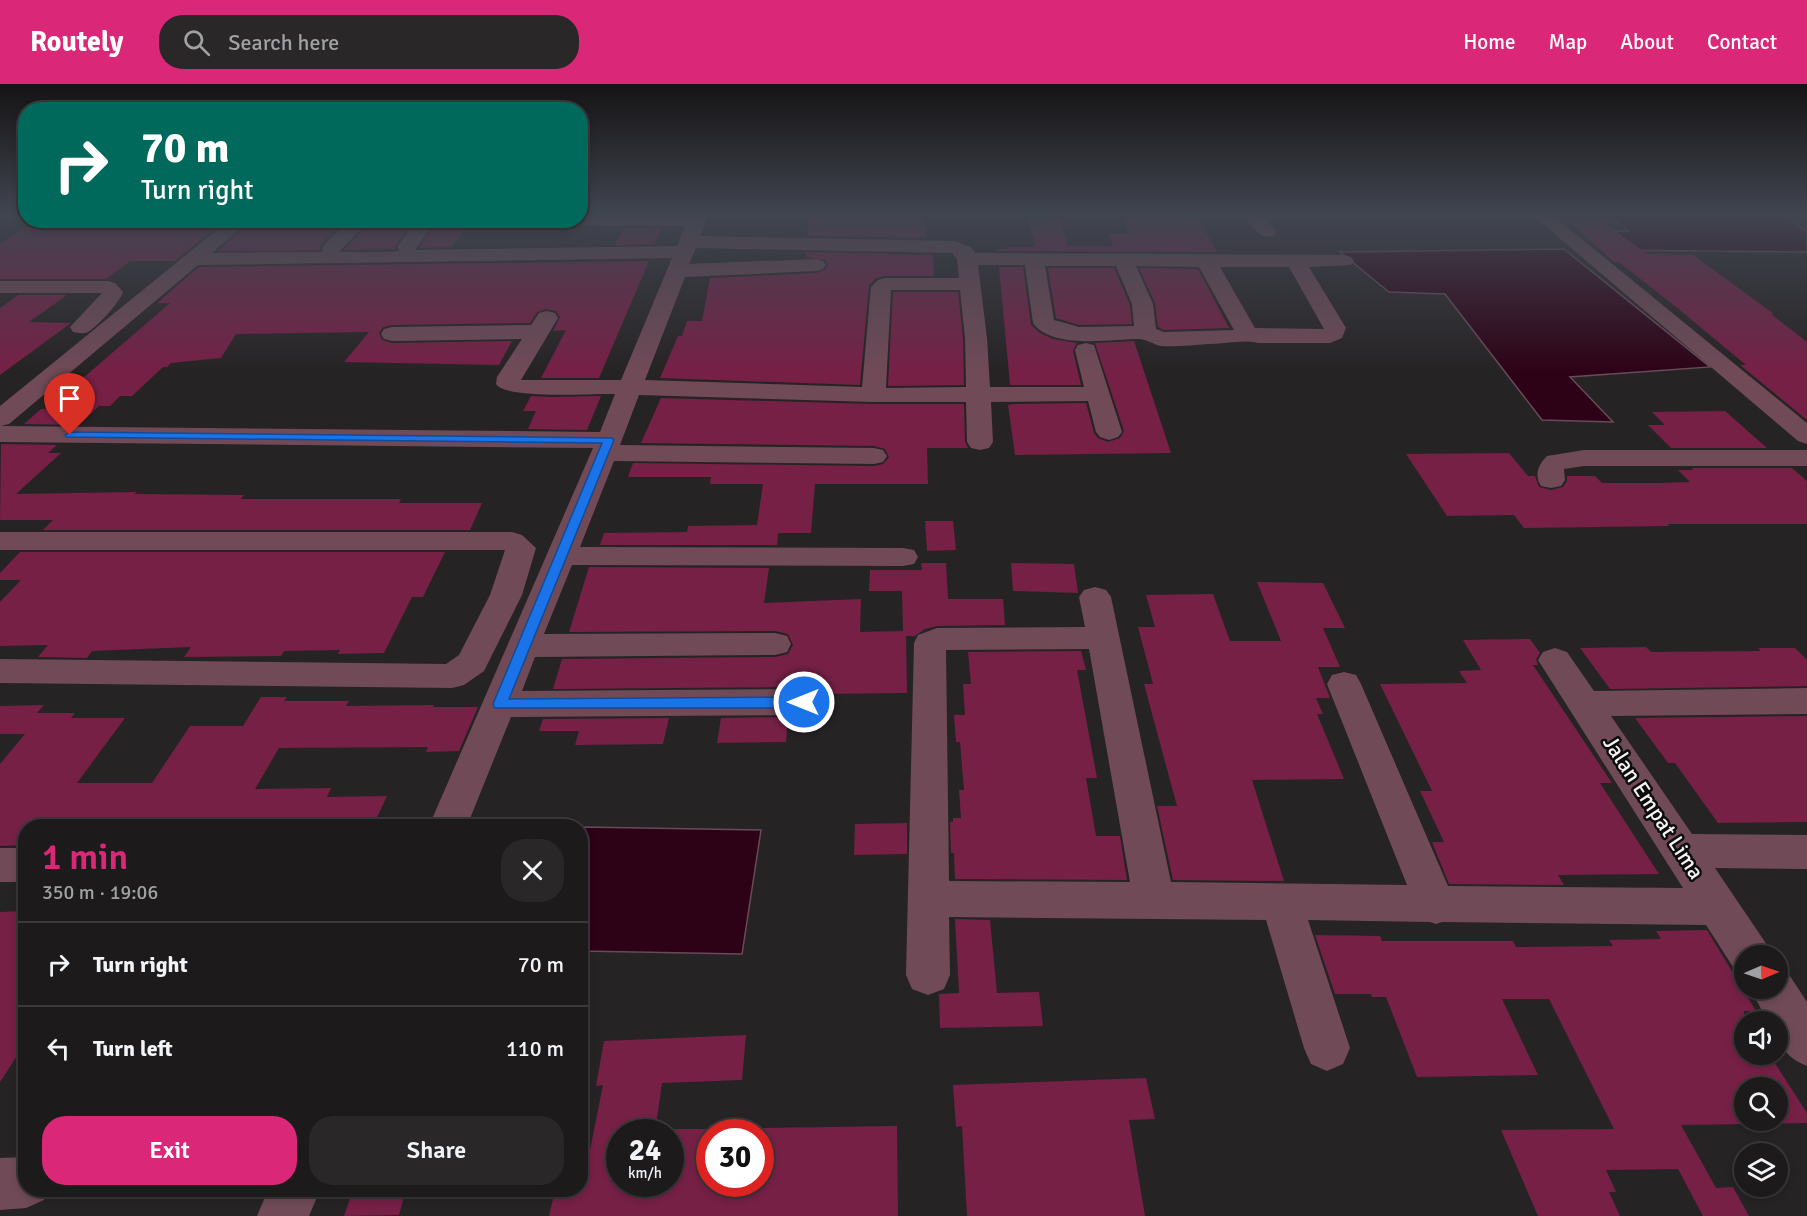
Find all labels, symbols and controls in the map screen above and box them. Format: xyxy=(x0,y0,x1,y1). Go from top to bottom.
search box xyxy=(159,15,579,69)
text: Routely xyxy=(30,25,123,59)
icon: search xyxy=(180,26,213,59)
text: Search here xyxy=(228,29,339,56)
text: Home xyxy=(1463,29,1516,55)
text: Map xyxy=(1549,29,1587,55)
text: About xyxy=(1620,29,1674,55)
text: Contact xyxy=(1707,29,1777,55)
text: 70 m xyxy=(141,123,230,174)
icon: right xyxy=(42,126,120,204)
text: Turn right xyxy=(141,174,254,207)
pin xyxy=(44,373,95,435)
icon: arrive xyxy=(53,382,86,415)
position arrow xyxy=(772,670,836,734)
street label: Jalan Empat Lima xyxy=(1597,730,1710,884)
text: 1 min xyxy=(42,835,128,880)
button: close xyxy=(501,839,564,902)
text: 350 m · 19:06 xyxy=(42,880,158,905)
north arrow xyxy=(1734,945,1788,999)
map controls xyxy=(1734,945,1788,1197)
icon: right xyxy=(42,948,75,981)
text: Turn right xyxy=(93,951,188,978)
text: 70 m xyxy=(518,951,564,978)
button: sound xyxy=(1734,1011,1788,1065)
icon: left xyxy=(42,1032,75,1065)
text: Turn left xyxy=(93,1035,173,1062)
text: 110 m xyxy=(506,1035,564,1062)
button: search xyxy=(1734,1077,1788,1131)
button: Exit xyxy=(42,1116,297,1185)
button: Share xyxy=(309,1116,564,1185)
speed limit sign: 30 xyxy=(696,1119,774,1197)
text: 24 xyxy=(629,1132,661,1169)
button: layers xyxy=(1734,1143,1788,1197)
text: km/h xyxy=(628,1164,662,1182)

